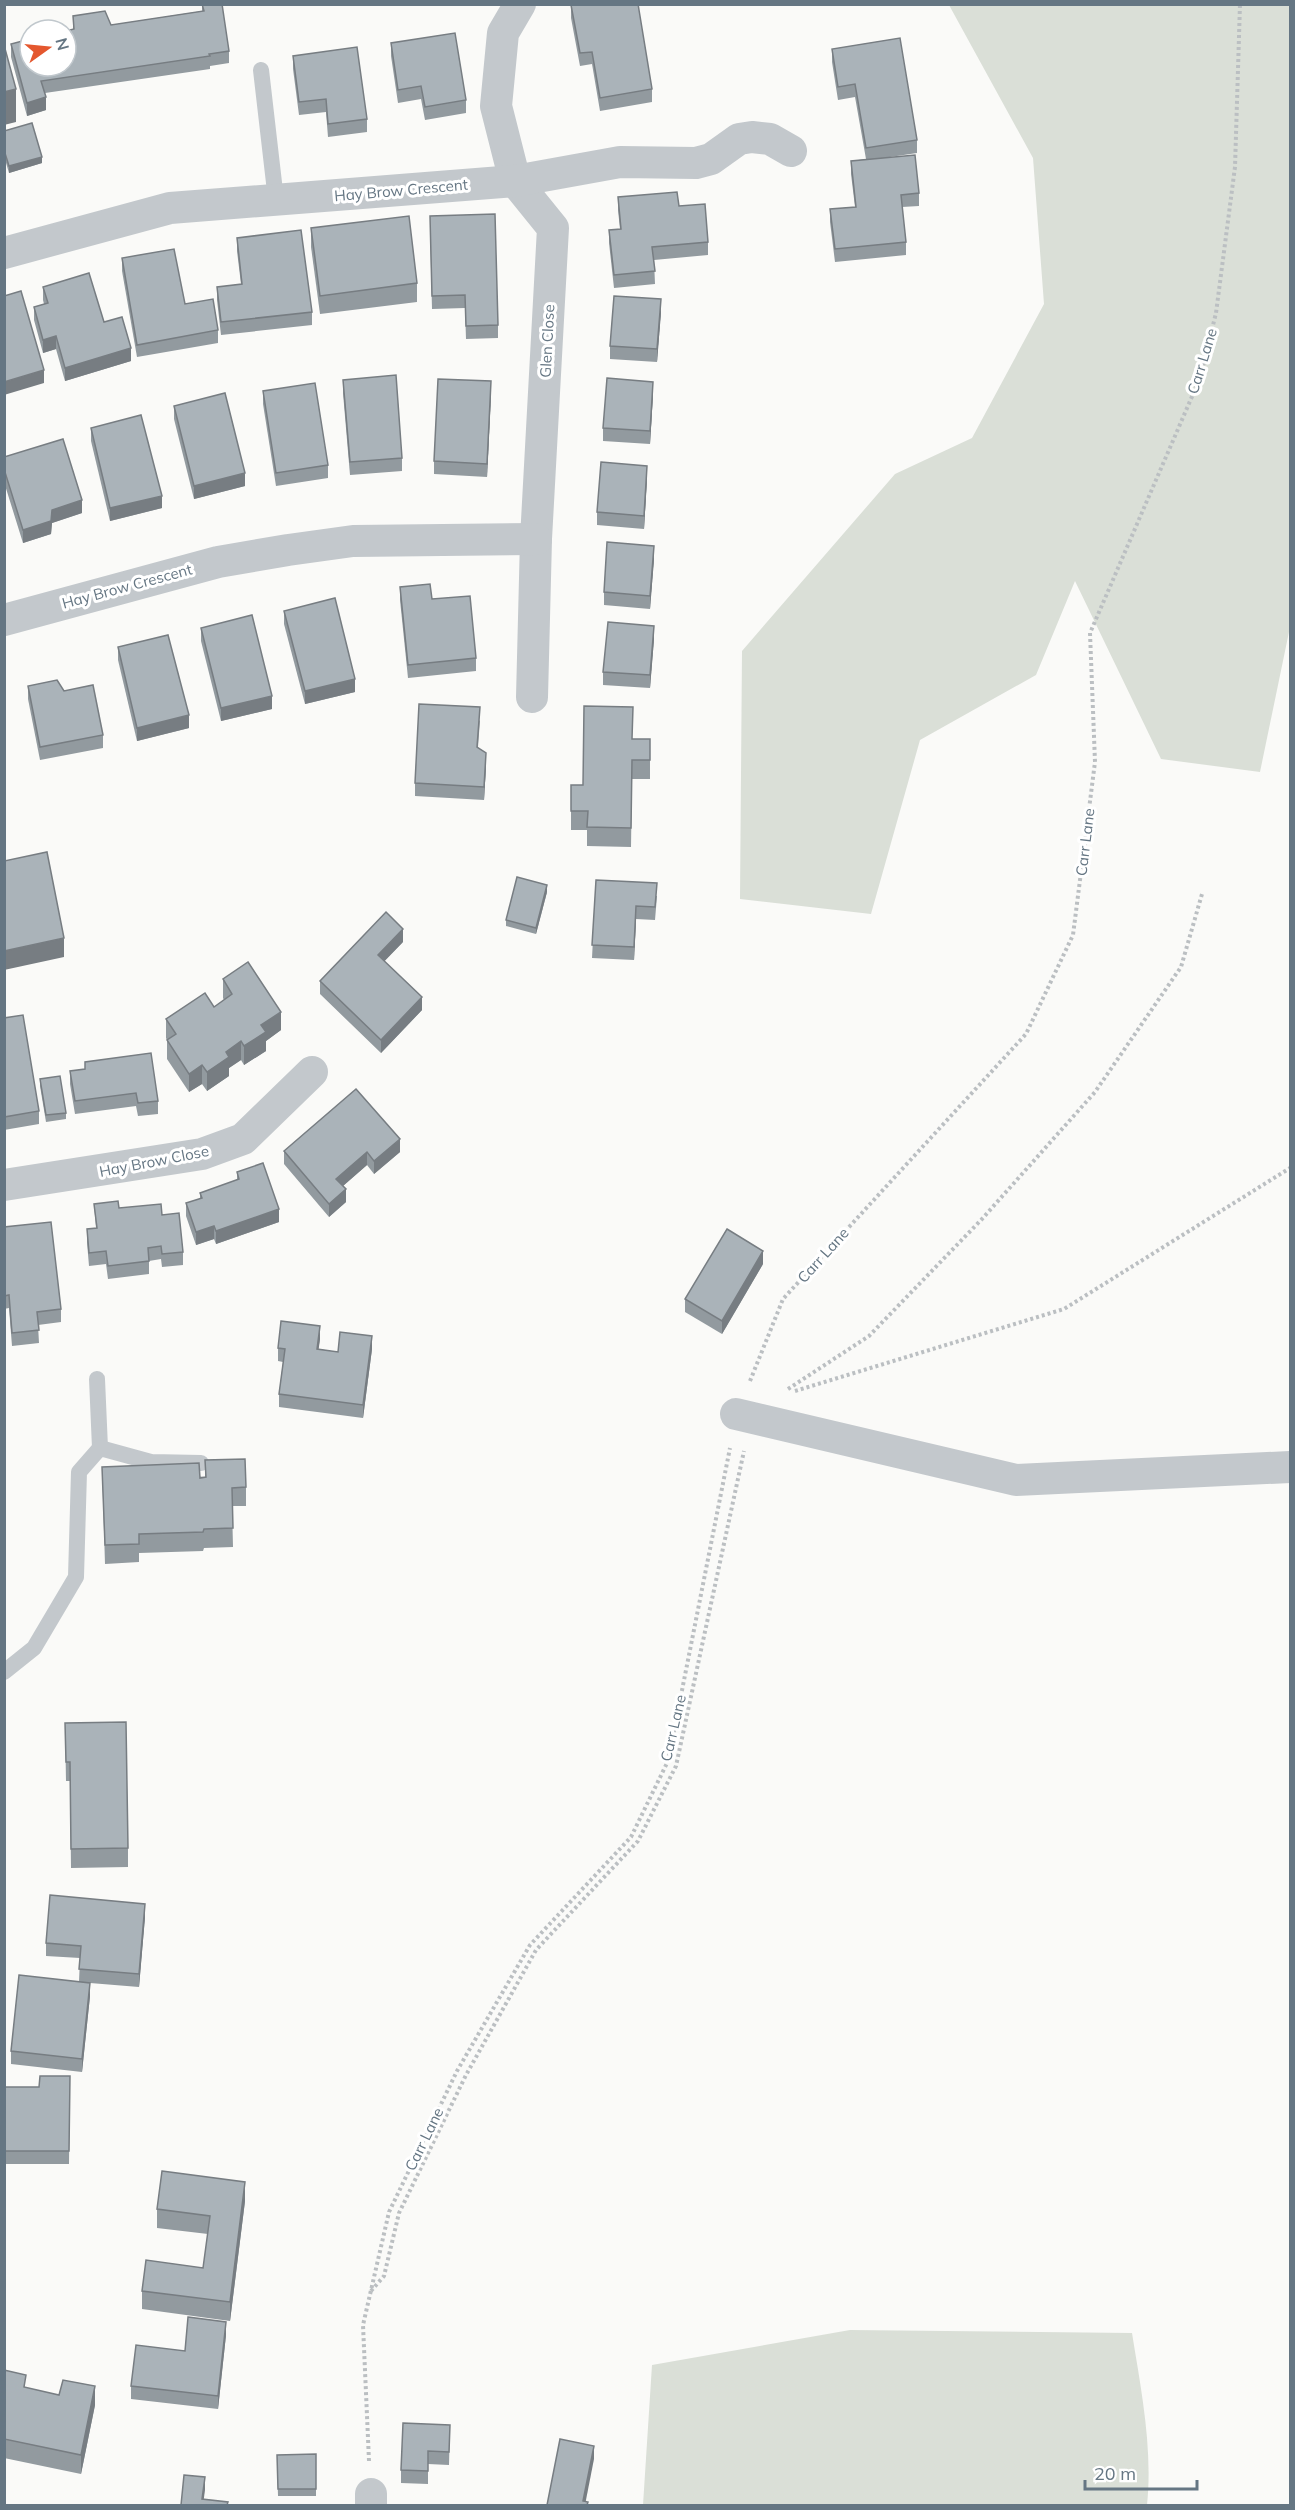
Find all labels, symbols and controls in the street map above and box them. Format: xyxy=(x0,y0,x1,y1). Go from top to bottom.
north arrow xyxy=(18,18,78,78)
text: N xyxy=(51,36,74,53)
street label: Hay Brow Crescent xyxy=(333,175,469,205)
street label: Glen Close xyxy=(536,304,558,378)
street label: Carr Lane xyxy=(1183,326,1221,396)
street label: Hay Brow Crescent xyxy=(60,559,194,613)
street label: Carr Lane xyxy=(1071,807,1099,877)
street label: Hay Brow Close xyxy=(98,1141,210,1181)
street label: Carr Lane xyxy=(793,1223,853,1287)
street label: Carr Lane xyxy=(656,1693,690,1763)
street label: Carr Lane xyxy=(401,2104,447,2174)
scale bar xyxy=(1085,2453,1198,2491)
text: 20 m xyxy=(1094,2462,1136,2485)

